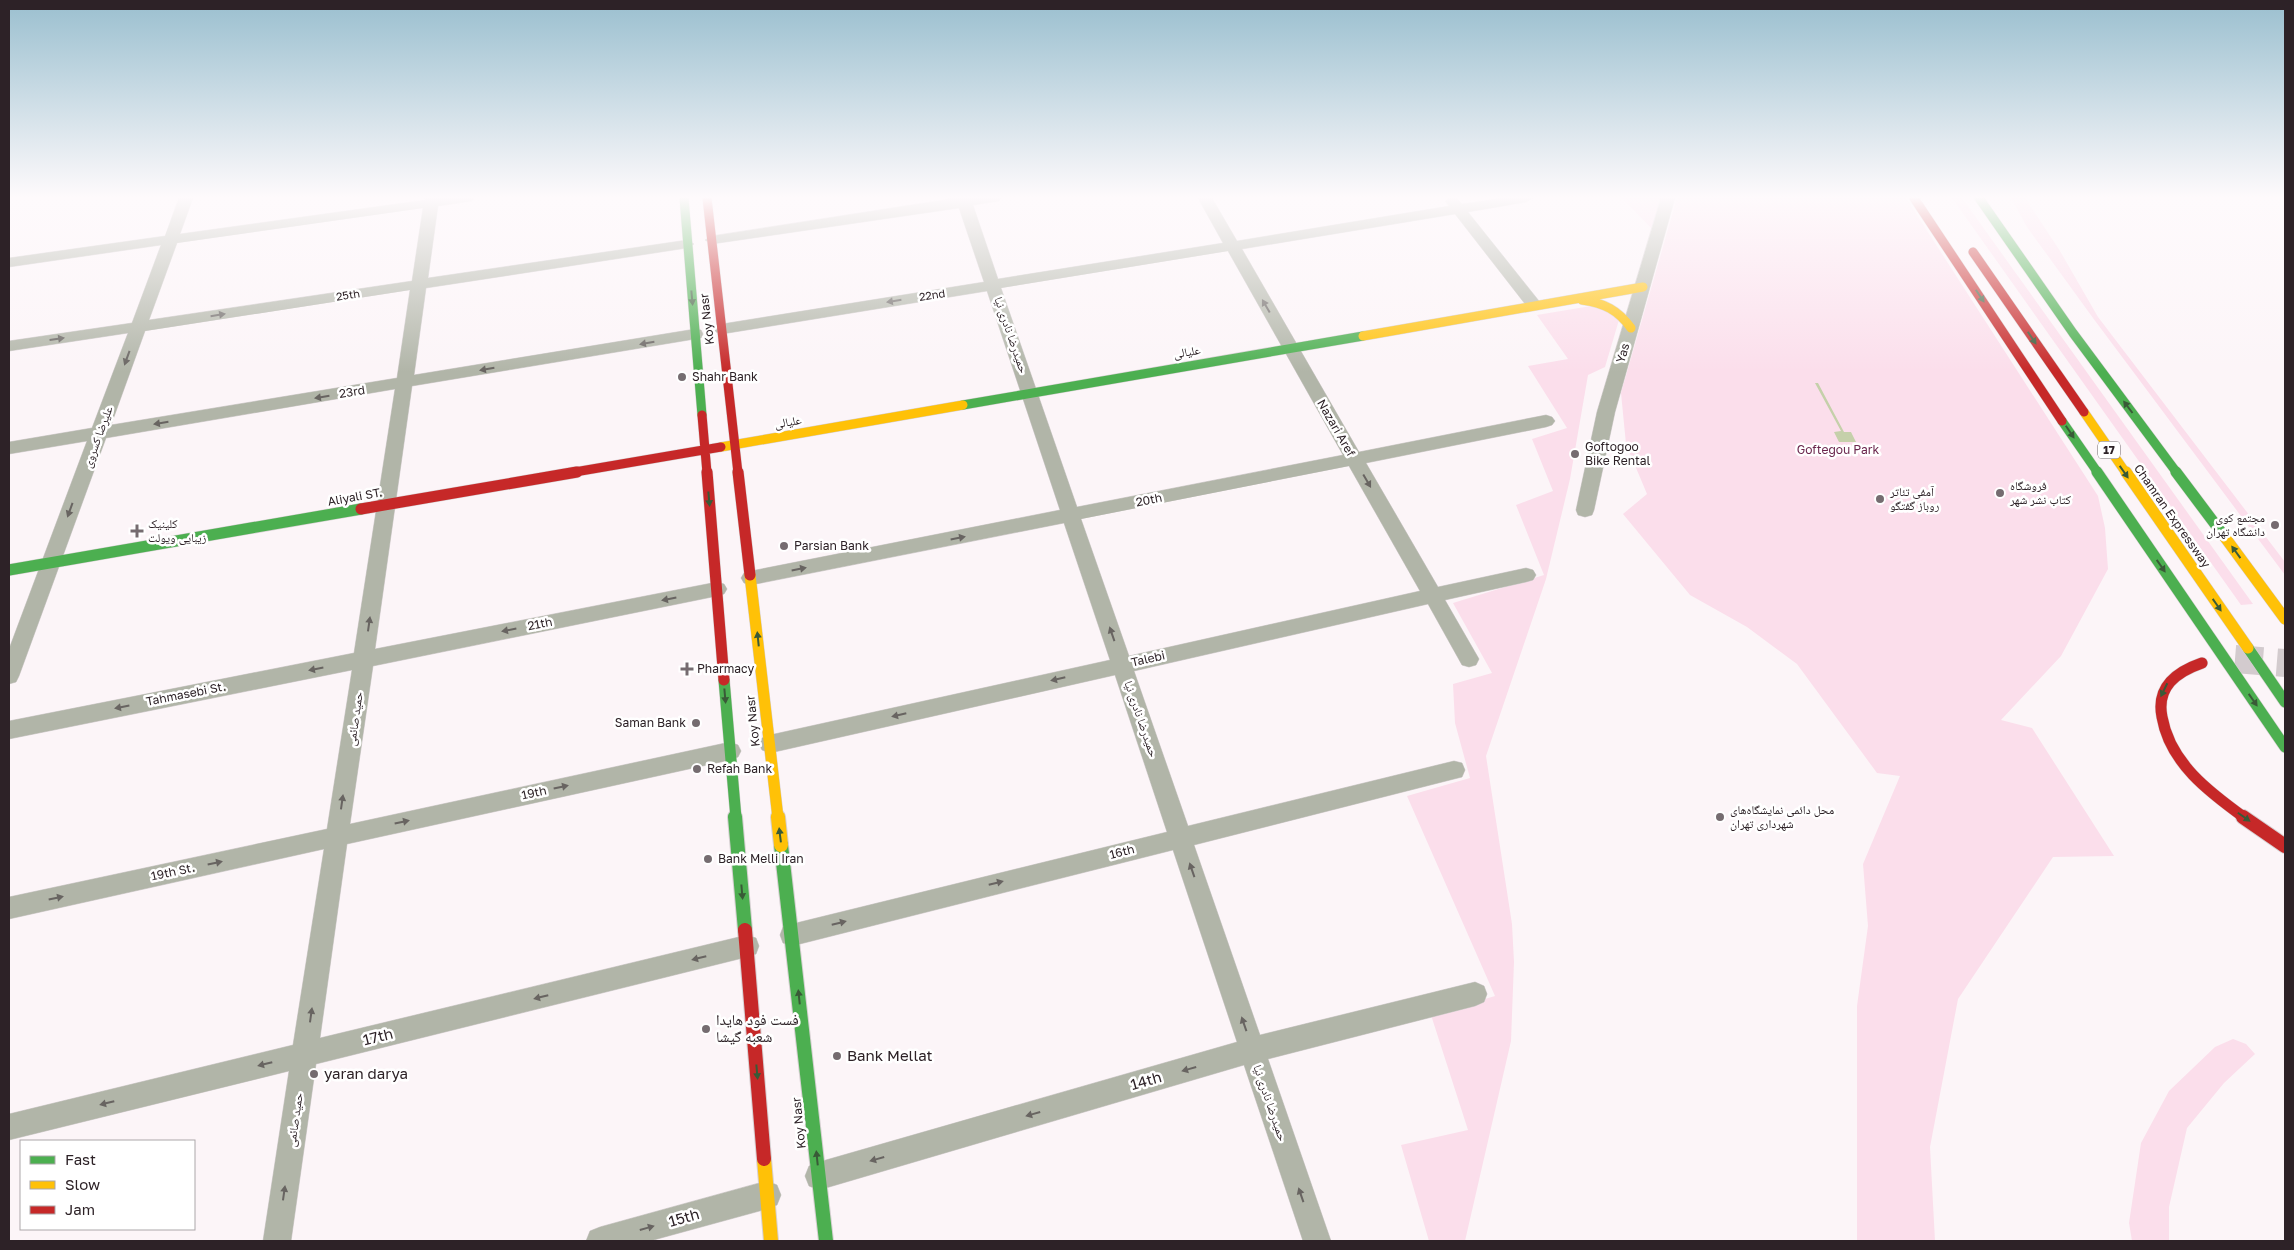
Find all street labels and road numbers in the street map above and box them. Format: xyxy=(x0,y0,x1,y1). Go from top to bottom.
street label: 25th xyxy=(335,286,361,303)
street label: 22nd xyxy=(918,286,946,303)
street label: Koy Nasr xyxy=(696,292,717,346)
street label: حمیدرضا نادری نیا xyxy=(991,295,1032,375)
street label: Yas xyxy=(1613,341,1632,364)
street label: علیالی xyxy=(1172,342,1202,361)
street label: 23rd xyxy=(338,382,366,401)
street label: Nazari Aref xyxy=(1314,396,1359,460)
street label: علیرضا کسروی xyxy=(79,404,116,470)
street label: علیالی xyxy=(773,412,803,431)
road number: 17 xyxy=(2098,442,2120,458)
street label: Chamran Expressway xyxy=(2131,461,2214,571)
street label: Aliyali ST. xyxy=(326,484,383,509)
street label: 20th xyxy=(1134,490,1163,509)
street label: 21th xyxy=(526,614,554,633)
street label: Talebi xyxy=(1129,647,1166,670)
street label: Tahmasebi St. xyxy=(145,678,227,709)
street label: حمیدرضا نادری نیا xyxy=(1121,679,1162,759)
street label: حمید صائمی xyxy=(343,691,366,747)
street label: Koy Nasr xyxy=(742,694,763,748)
street label: 19th xyxy=(520,783,548,802)
street label: 16th xyxy=(1108,841,1136,862)
street label: 19th St. xyxy=(150,860,196,883)
street label: 17th xyxy=(361,1024,395,1048)
street label: حمیدرضا نادری نیا xyxy=(1250,1063,1291,1143)
street label: 14th xyxy=(1128,1067,1163,1093)
street label: حمید صائمی xyxy=(283,1092,306,1148)
street label: Koy Nasr xyxy=(788,1096,809,1150)
street label: 15th xyxy=(666,1204,701,1230)

